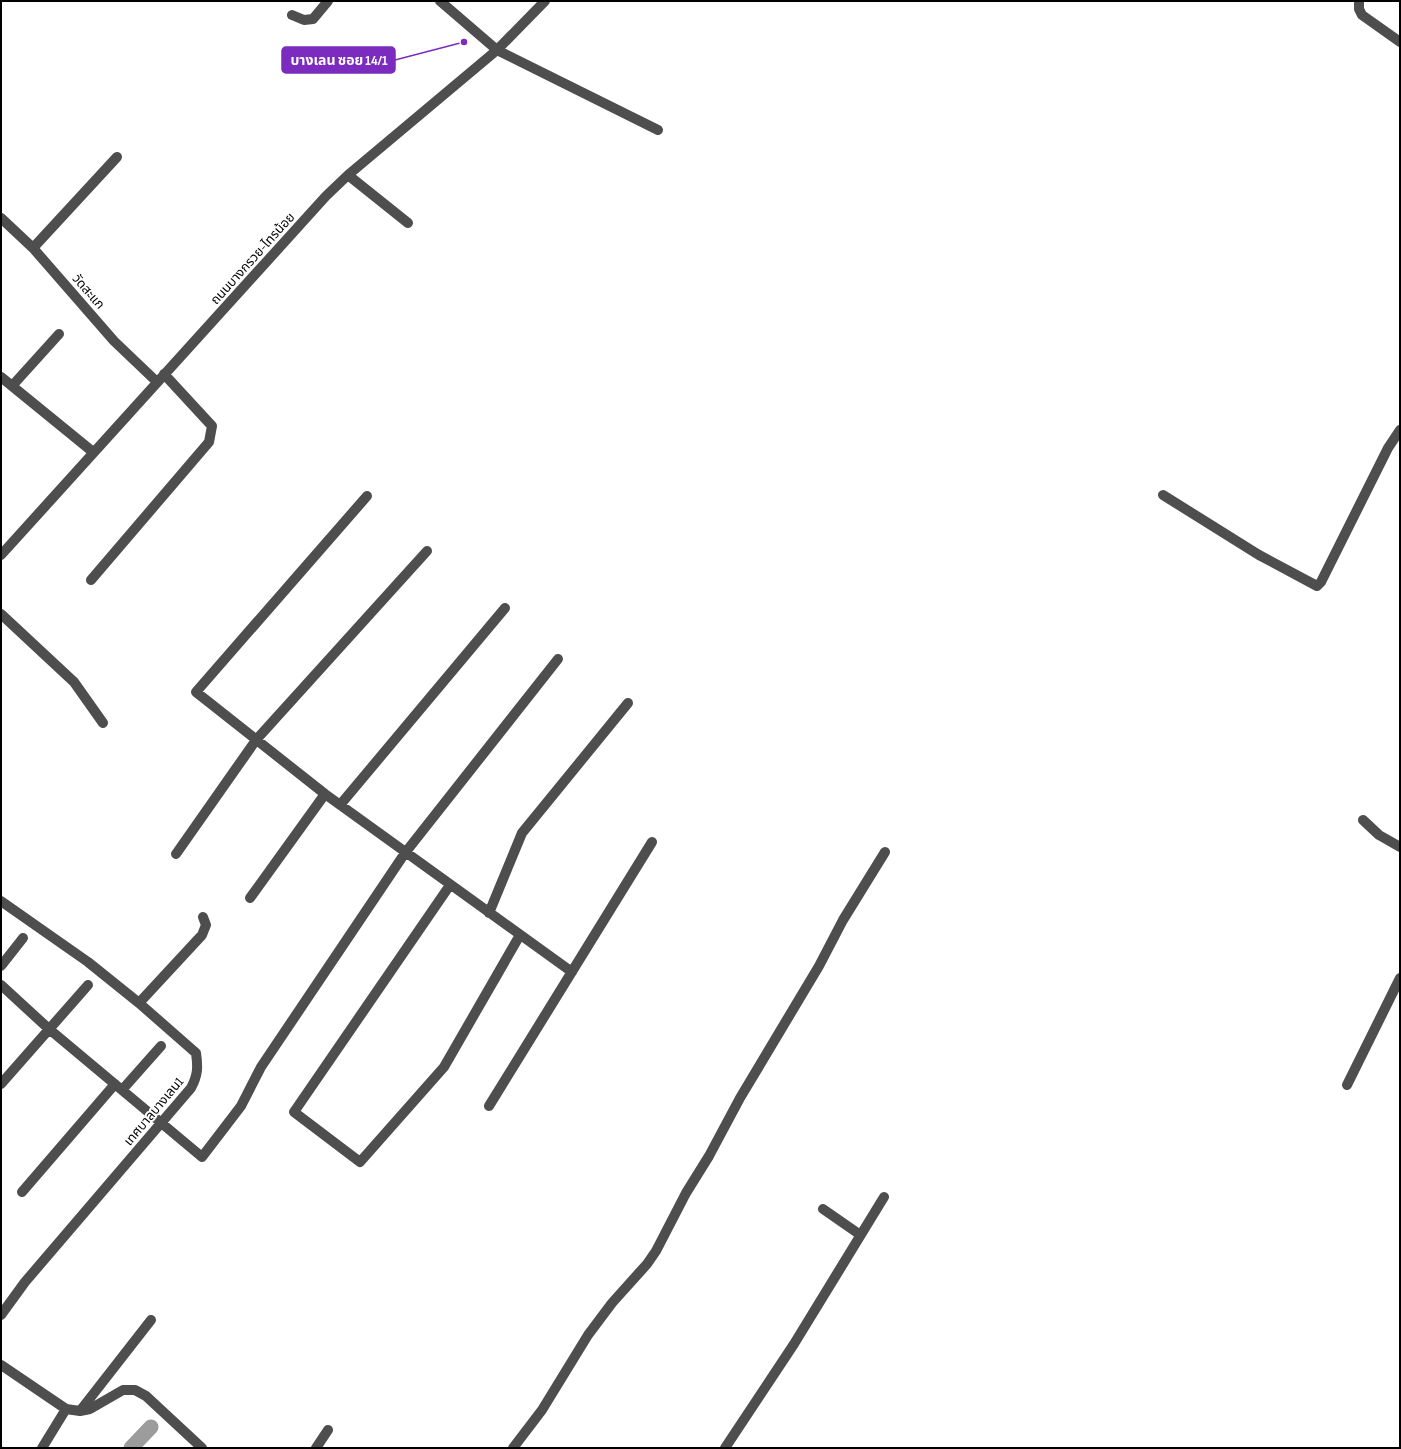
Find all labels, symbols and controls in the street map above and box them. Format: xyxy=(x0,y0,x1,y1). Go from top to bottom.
callout: บางเลน ซอย 14/1 xyxy=(282,47,395,73)
text: บางเลน ซอย 14/1 xyxy=(290,52,388,69)
street label: ถนนบางกรวย-ไทรน้อย xyxy=(207,209,298,308)
street label: วัดสะแก xyxy=(69,271,108,313)
street label: เทศบาลบางเลน1 xyxy=(121,1074,187,1149)

